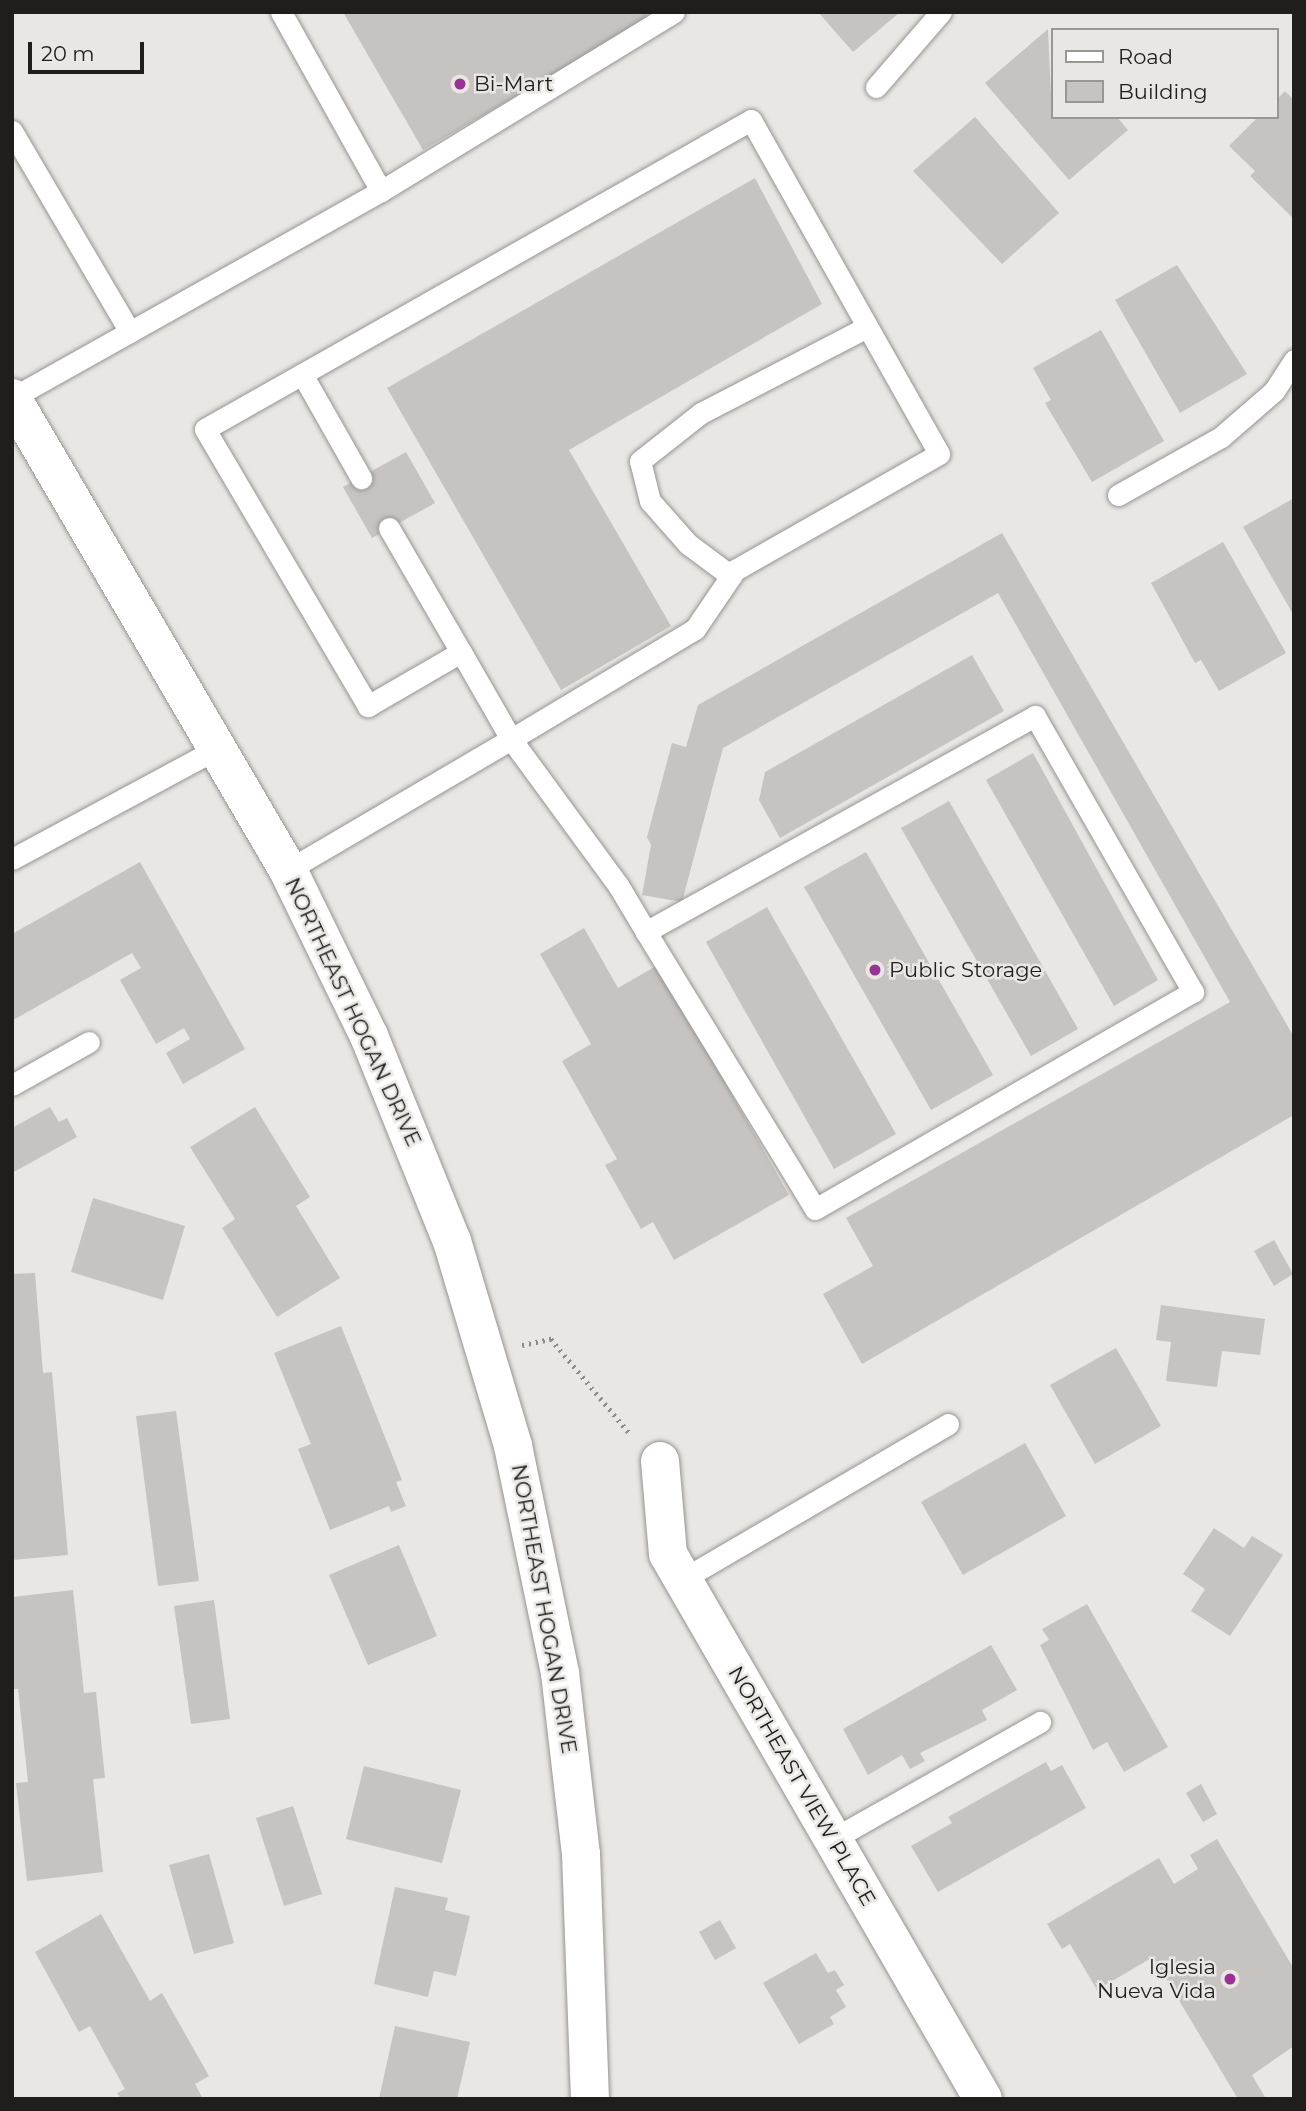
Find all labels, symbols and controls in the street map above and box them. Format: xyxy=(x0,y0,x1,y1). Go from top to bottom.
scale bar xyxy=(32,28,147,72)
legend xyxy=(1050,28,1278,119)
text: 20 m xyxy=(41,41,95,66)
text: Road xyxy=(1118,44,1173,69)
place label: Bi-Mart xyxy=(474,71,553,97)
marker: Bi-Mart xyxy=(452,76,468,92)
text: Building xyxy=(1118,79,1208,104)
street label: NORTHEAST HOGAN DRIVE xyxy=(280,874,426,1150)
place label: Public Storage xyxy=(889,957,1042,983)
marker: Public Storage xyxy=(867,962,883,978)
street label: NORTHEAST HOGAN DRIVE xyxy=(506,1462,582,1756)
street label: NORTHEAST VIEW PLACE xyxy=(723,1662,881,1910)
place label: Iglesia Nueva Vida xyxy=(1097,1954,1216,2004)
marker: Iglesia Nueva Vida xyxy=(1222,1971,1238,1987)

